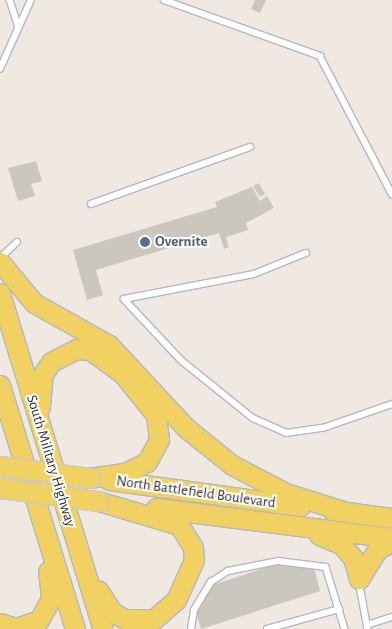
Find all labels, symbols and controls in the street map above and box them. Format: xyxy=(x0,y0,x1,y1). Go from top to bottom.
place label: Overnite xyxy=(155,233,207,251)
marker: Overnite xyxy=(139,236,151,248)
street label: South Military Highway xyxy=(22,393,80,529)
street label: North Battlefield Boulevard xyxy=(115,472,277,512)

